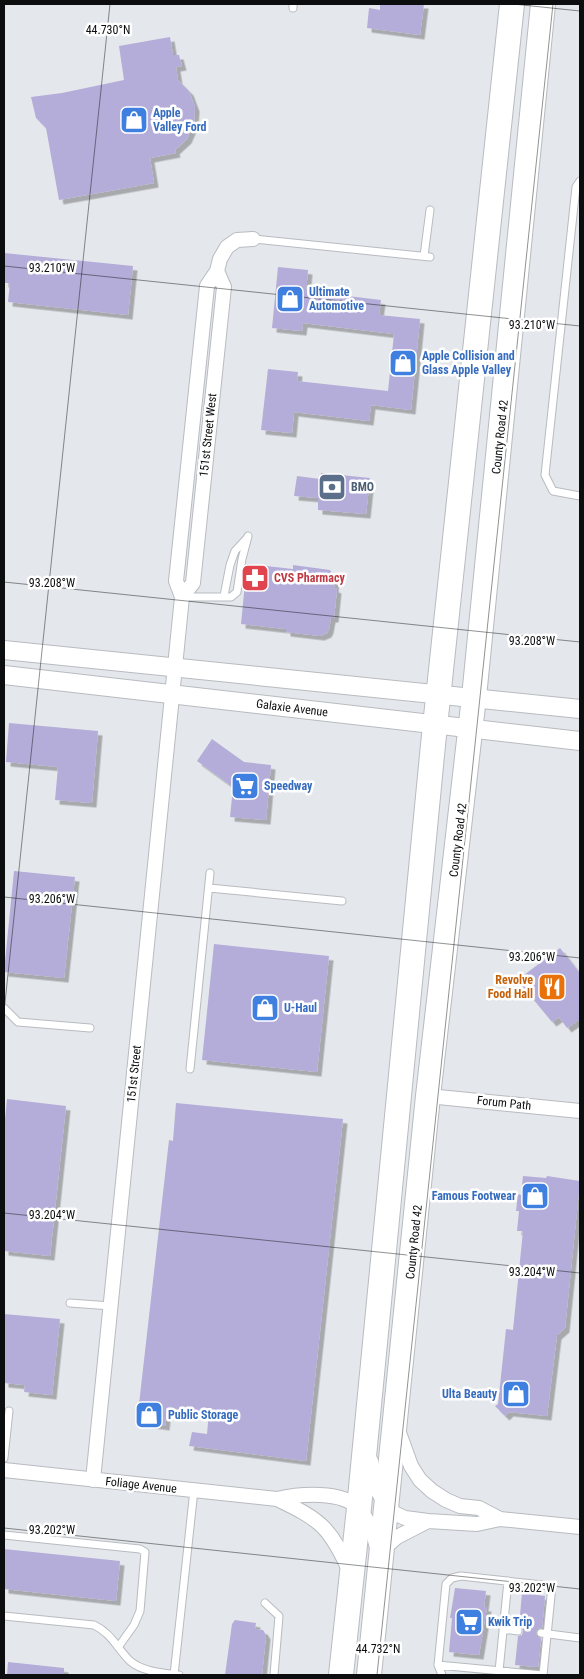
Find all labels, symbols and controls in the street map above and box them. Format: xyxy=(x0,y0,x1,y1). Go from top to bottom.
text: 44.730°N xyxy=(86,23,130,37)
shop icon: Apple Valley Ford xyxy=(119,105,149,135)
place label: Apple Valley Ford xyxy=(153,106,207,134)
text: 93.210°W xyxy=(29,261,75,275)
shop icon: Ultimate Automotive xyxy=(275,284,305,314)
place label: Ultimate Automotive xyxy=(309,285,364,313)
text: 93.210°W xyxy=(509,318,555,332)
shop icon: Apple Collision and Glass Apple Valley xyxy=(388,348,418,378)
place label: Apple Collision and Glass Apple Valley xyxy=(422,349,515,377)
street label: 151st Street West xyxy=(197,392,219,478)
street label: County Road 42 xyxy=(489,399,511,475)
bank icon: BMO xyxy=(317,472,347,502)
place label: BMO xyxy=(351,480,374,494)
pharmacy icon: CVS Pharmacy xyxy=(240,563,270,593)
place label: CVS Pharmacy xyxy=(274,571,345,585)
text: 93.208°W xyxy=(29,576,75,590)
text: 93.208°W xyxy=(509,634,555,648)
street label: Galaxie Avenue xyxy=(255,697,329,719)
supermarket icon: Speedway xyxy=(230,771,260,801)
place label: Speedway xyxy=(264,779,313,793)
street label: County Road 42 xyxy=(447,802,469,878)
text: 93.206°W xyxy=(29,892,75,906)
text: 93.206°W xyxy=(509,950,555,964)
restaurant icon: Revolve Food Hall xyxy=(537,972,567,1002)
place label: Revolve Food Hall xyxy=(488,973,533,1001)
shop icon: U-Haul xyxy=(250,993,280,1023)
place label: U-Haul xyxy=(284,1001,317,1015)
street label: 151st Street xyxy=(124,1044,144,1103)
street label: Forum Path xyxy=(476,1093,532,1113)
shop icon: Famous Footwear xyxy=(520,1181,550,1211)
place label: Famous Footwear xyxy=(432,1189,516,1203)
street label: County Road 42 xyxy=(403,1204,425,1280)
text: 93.204°W xyxy=(29,1208,75,1222)
text: 93.204°W xyxy=(509,1265,555,1279)
shop icon: Ulta Beauty xyxy=(501,1379,531,1409)
place label: Ulta Beauty xyxy=(442,1387,498,1401)
shop icon: Public Storage xyxy=(134,1400,164,1430)
place label: Public Storage xyxy=(168,1408,238,1422)
street label: Foliage Avenue xyxy=(105,1474,178,1496)
text: 93.202°W xyxy=(29,1523,75,1537)
text: 93.202°W xyxy=(509,1581,555,1595)
supermarket icon: Kwik Trip xyxy=(454,1607,484,1637)
place label: Kwik Trip xyxy=(488,1615,532,1629)
text: 44.732°N xyxy=(356,1642,400,1656)

